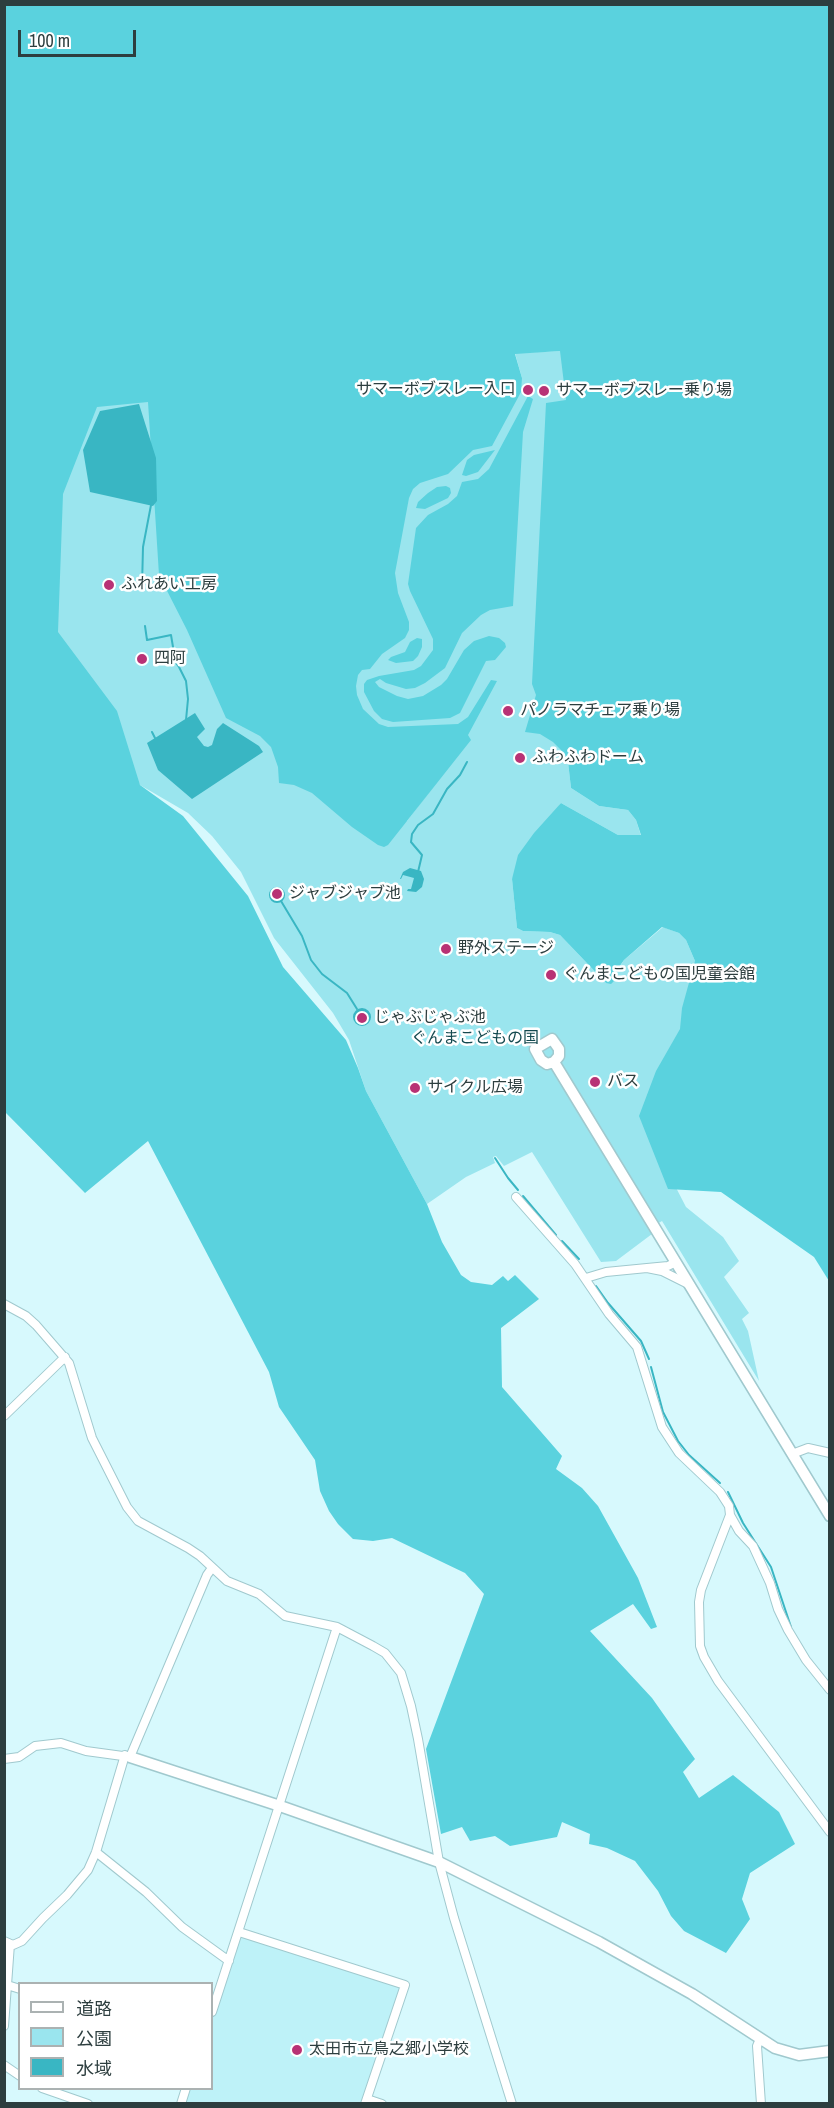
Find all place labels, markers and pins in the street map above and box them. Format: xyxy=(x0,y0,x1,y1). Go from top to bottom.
place label: サマーボブスレー入口 xyxy=(356,380,516,400)
place label: サマーボブスレー乗り場 xyxy=(556,381,732,401)
marker: サマーボブスレー入口 xyxy=(521,383,535,397)
marker: サマーボブスレー乗り場 xyxy=(537,384,551,398)
place label: ふれあい工房 xyxy=(121,575,217,595)
marker: ふれあい工房 xyxy=(102,578,116,592)
place label: 四阿 xyxy=(154,649,186,669)
marker: 四阿 xyxy=(135,652,149,666)
place label: パノラマチェア乗り場 xyxy=(520,701,680,721)
marker: パノラマチェア乗り場 xyxy=(501,704,515,718)
place label: ふわふわドーム xyxy=(532,748,644,768)
marker: ふわふわドーム xyxy=(513,751,527,765)
place label: ジャブジャブ池 xyxy=(289,884,401,904)
marker: ジャブジャブ池 xyxy=(270,887,284,901)
place label: 野外ステージ xyxy=(458,939,554,959)
marker: 野外ステージ xyxy=(439,942,453,956)
place label: ぐんまこどもの国児童会館 xyxy=(563,965,755,985)
marker: ぐんまこどもの国児童会館 xyxy=(544,968,558,982)
place label: じゃぶじゃぶ池 xyxy=(374,1008,486,1028)
marker: じゃぶじゃぶ池 xyxy=(355,1011,369,1025)
place label: バス xyxy=(607,1072,639,1092)
marker: バス xyxy=(588,1075,602,1089)
place label: サイクル広場 xyxy=(427,1078,523,1098)
marker: サイクル広場 xyxy=(408,1081,422,1095)
place label: 太田市立鳥之郷小学校 xyxy=(309,2040,469,2060)
marker: 太田市立鳥之郷小学校 xyxy=(290,2043,304,2057)

